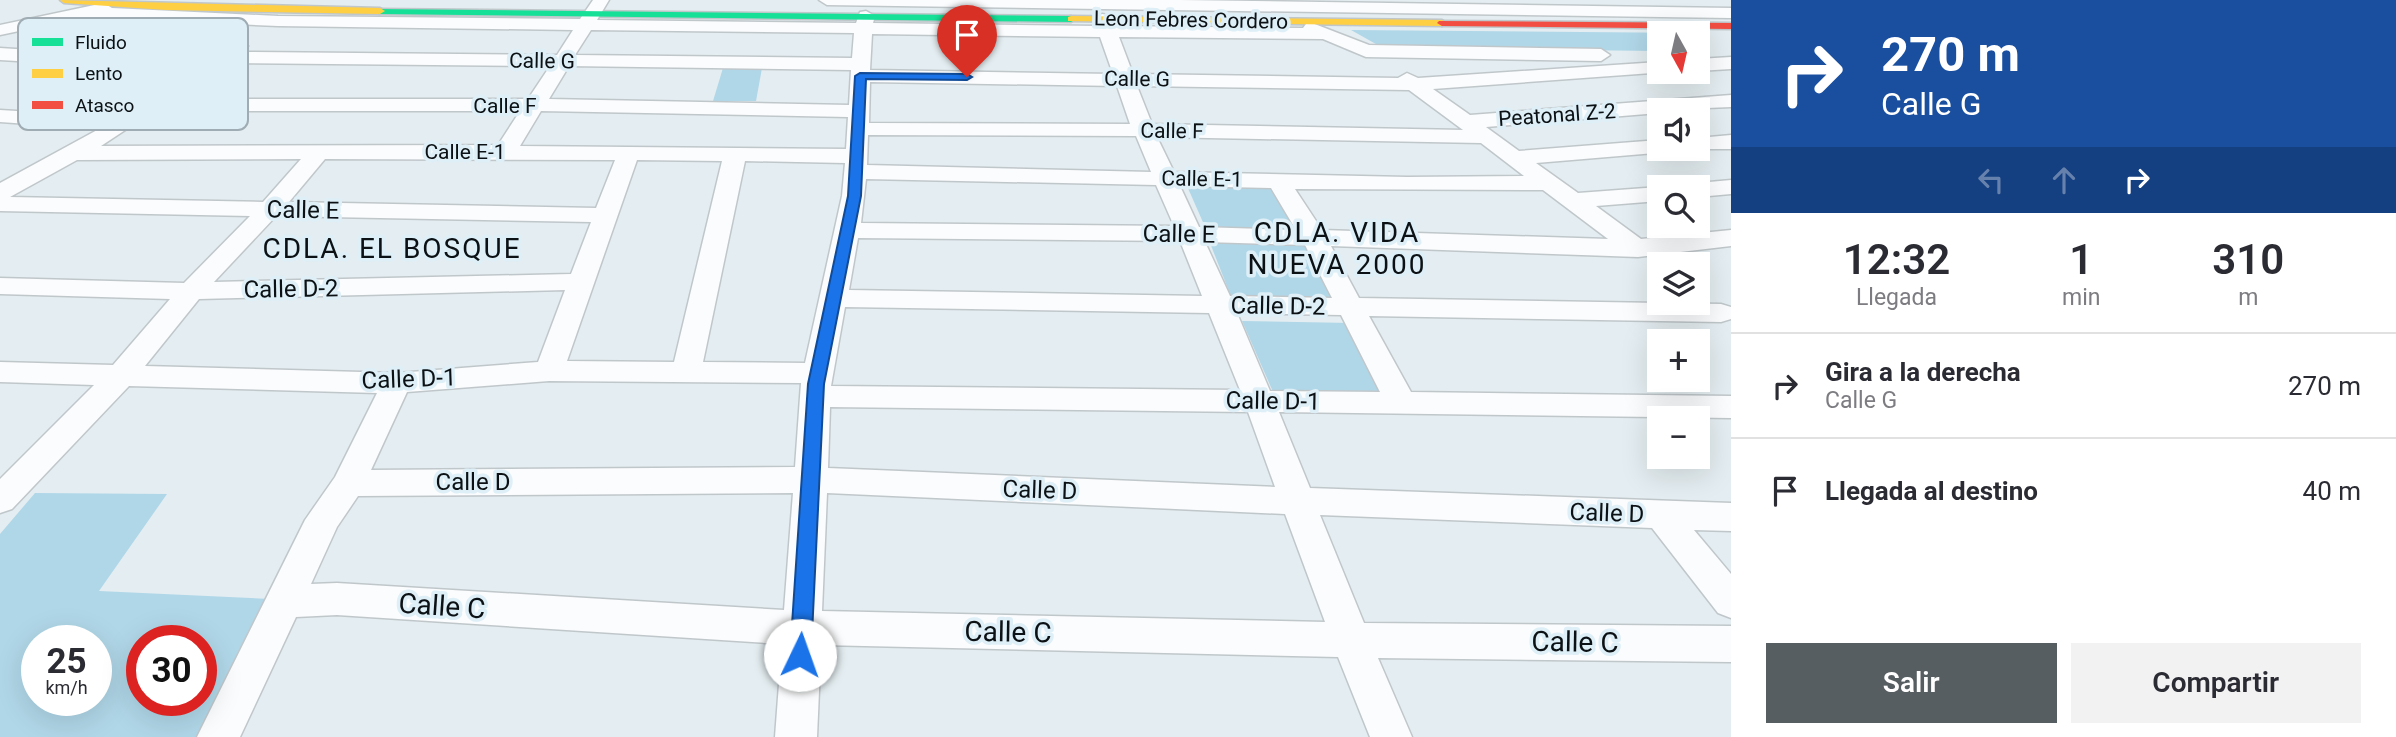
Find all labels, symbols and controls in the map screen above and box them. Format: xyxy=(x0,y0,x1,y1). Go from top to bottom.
pin xyxy=(937,5,997,77)
street label: Leon Febres Cordero xyxy=(1094,6,1288,34)
icon: arrive xyxy=(948,16,986,54)
legend xyxy=(18,18,248,130)
north arrow xyxy=(1647,21,1710,84)
map controls xyxy=(1647,21,1710,469)
text: 270 m xyxy=(1881,26,2020,83)
icon: right xyxy=(1766,28,1857,119)
text: Fluido xyxy=(75,31,127,54)
street label: Calle G xyxy=(509,48,575,74)
text: Lento xyxy=(75,62,123,85)
street label: Calle G xyxy=(1104,66,1170,92)
text: Calle G xyxy=(1881,85,1982,123)
text: Atasco xyxy=(75,94,134,117)
street label: Calle F xyxy=(473,94,537,118)
button: sound xyxy=(1647,98,1710,161)
street label: Peatonal Z-2 xyxy=(1497,99,1617,131)
street label: Calle F xyxy=(1140,118,1204,144)
street label: Calle E-1 xyxy=(424,140,506,164)
icon: left xyxy=(1972,161,2010,199)
icon: ahead xyxy=(2045,161,2083,199)
icon: right xyxy=(2118,161,2156,199)
street label: Calle E-1 xyxy=(1161,166,1243,192)
button: search xyxy=(1647,175,1710,238)
street label: Calle E xyxy=(266,195,340,225)
district label: CDLA. VIDA NUEVA 2000 xyxy=(1247,216,1427,281)
street label: Calle E xyxy=(1142,219,1216,249)
district label: CDLA. EL BOSQUE xyxy=(262,232,522,265)
text: 12:32 xyxy=(1843,235,1950,284)
text: 1 xyxy=(2069,235,2093,284)
text: 310 xyxy=(2212,235,2284,284)
button: layers xyxy=(1647,252,1710,315)
street label: Calle D-2 xyxy=(243,274,339,304)
text: Llegada xyxy=(1856,284,1937,311)
text: min xyxy=(2062,284,2100,311)
text: m xyxy=(2238,284,2258,311)
street label: Calle D-2 xyxy=(1230,291,1326,321)
button: + xyxy=(1647,329,1710,392)
text: Gira a la derecha xyxy=(1825,357,2021,387)
street label: Calle D-1 xyxy=(361,363,457,395)
icon: right xyxy=(1766,367,1804,405)
text: 270 m xyxy=(2288,371,2361,401)
street label: Calle D-1 xyxy=(1225,386,1321,416)
text: Calle G xyxy=(1825,387,1897,414)
button: − xyxy=(1647,406,1710,469)
street label: Calle D xyxy=(436,468,510,496)
icon: arrive xyxy=(1766,472,1804,510)
street label: Calle D xyxy=(1002,475,1078,505)
text: Llegada al destino xyxy=(1825,476,2038,506)
text: 40 m xyxy=(2303,476,2361,506)
street label: Calle D xyxy=(1569,498,1645,528)
street label: Calle C xyxy=(397,587,487,625)
street label: Calle C xyxy=(964,615,1052,649)
position arrow xyxy=(763,618,837,692)
speed limit sign: 30 xyxy=(126,625,217,716)
street label: Calle C xyxy=(1531,625,1619,659)
text: 25 xyxy=(46,641,87,682)
button: Salir xyxy=(1766,643,2057,723)
button: Compartir xyxy=(2071,643,2361,723)
text: km/h xyxy=(45,677,88,698)

